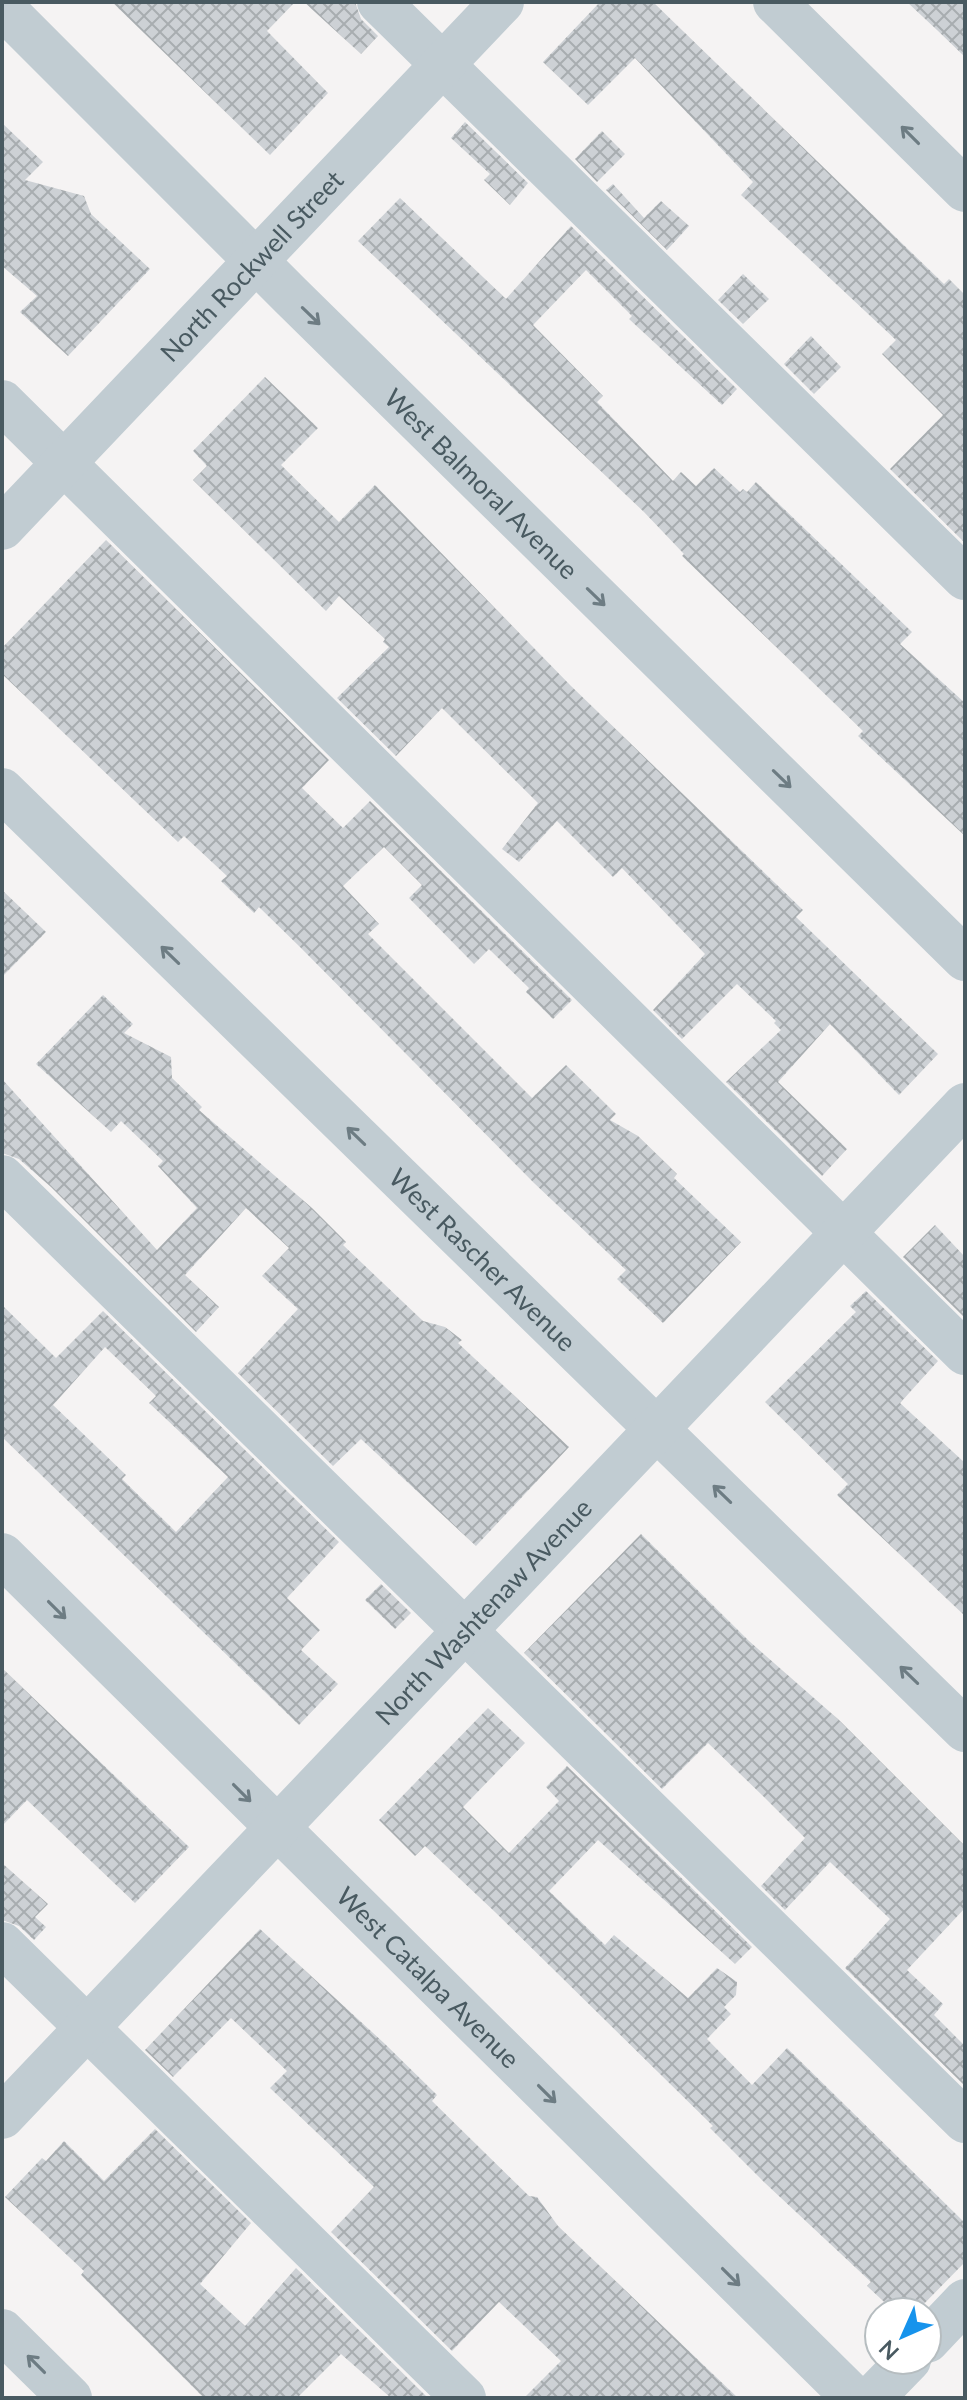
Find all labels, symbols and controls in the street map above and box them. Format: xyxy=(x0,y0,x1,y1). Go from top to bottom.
one-way arrow xyxy=(900,126,920,145)
street label: North Rockwell Street xyxy=(153,163,350,368)
one-way arrow xyxy=(301,306,320,325)
street label: West Balmoral Avenue xyxy=(378,381,585,585)
one-way arrow xyxy=(586,587,606,606)
one-way arrow xyxy=(772,769,791,788)
one-way arrow xyxy=(160,945,180,964)
one-way arrow xyxy=(346,1127,366,1146)
street label: West Rascher Avenue xyxy=(383,1161,583,1358)
one-way arrow xyxy=(713,1486,733,1504)
street label: North Washtenaw Avenue xyxy=(368,1492,598,1731)
one-way arrow xyxy=(48,1600,67,1620)
one-way arrow xyxy=(899,1666,919,1685)
one-way arrow xyxy=(232,1783,251,1802)
street label: West Catalpa Avenue xyxy=(330,1880,527,2074)
one-way arrow xyxy=(537,2084,556,2103)
one-way arrow xyxy=(722,2267,741,2287)
north arrow xyxy=(863,2296,943,2376)
text: N xyxy=(873,2335,904,2366)
one-way arrow xyxy=(27,2355,46,2374)

